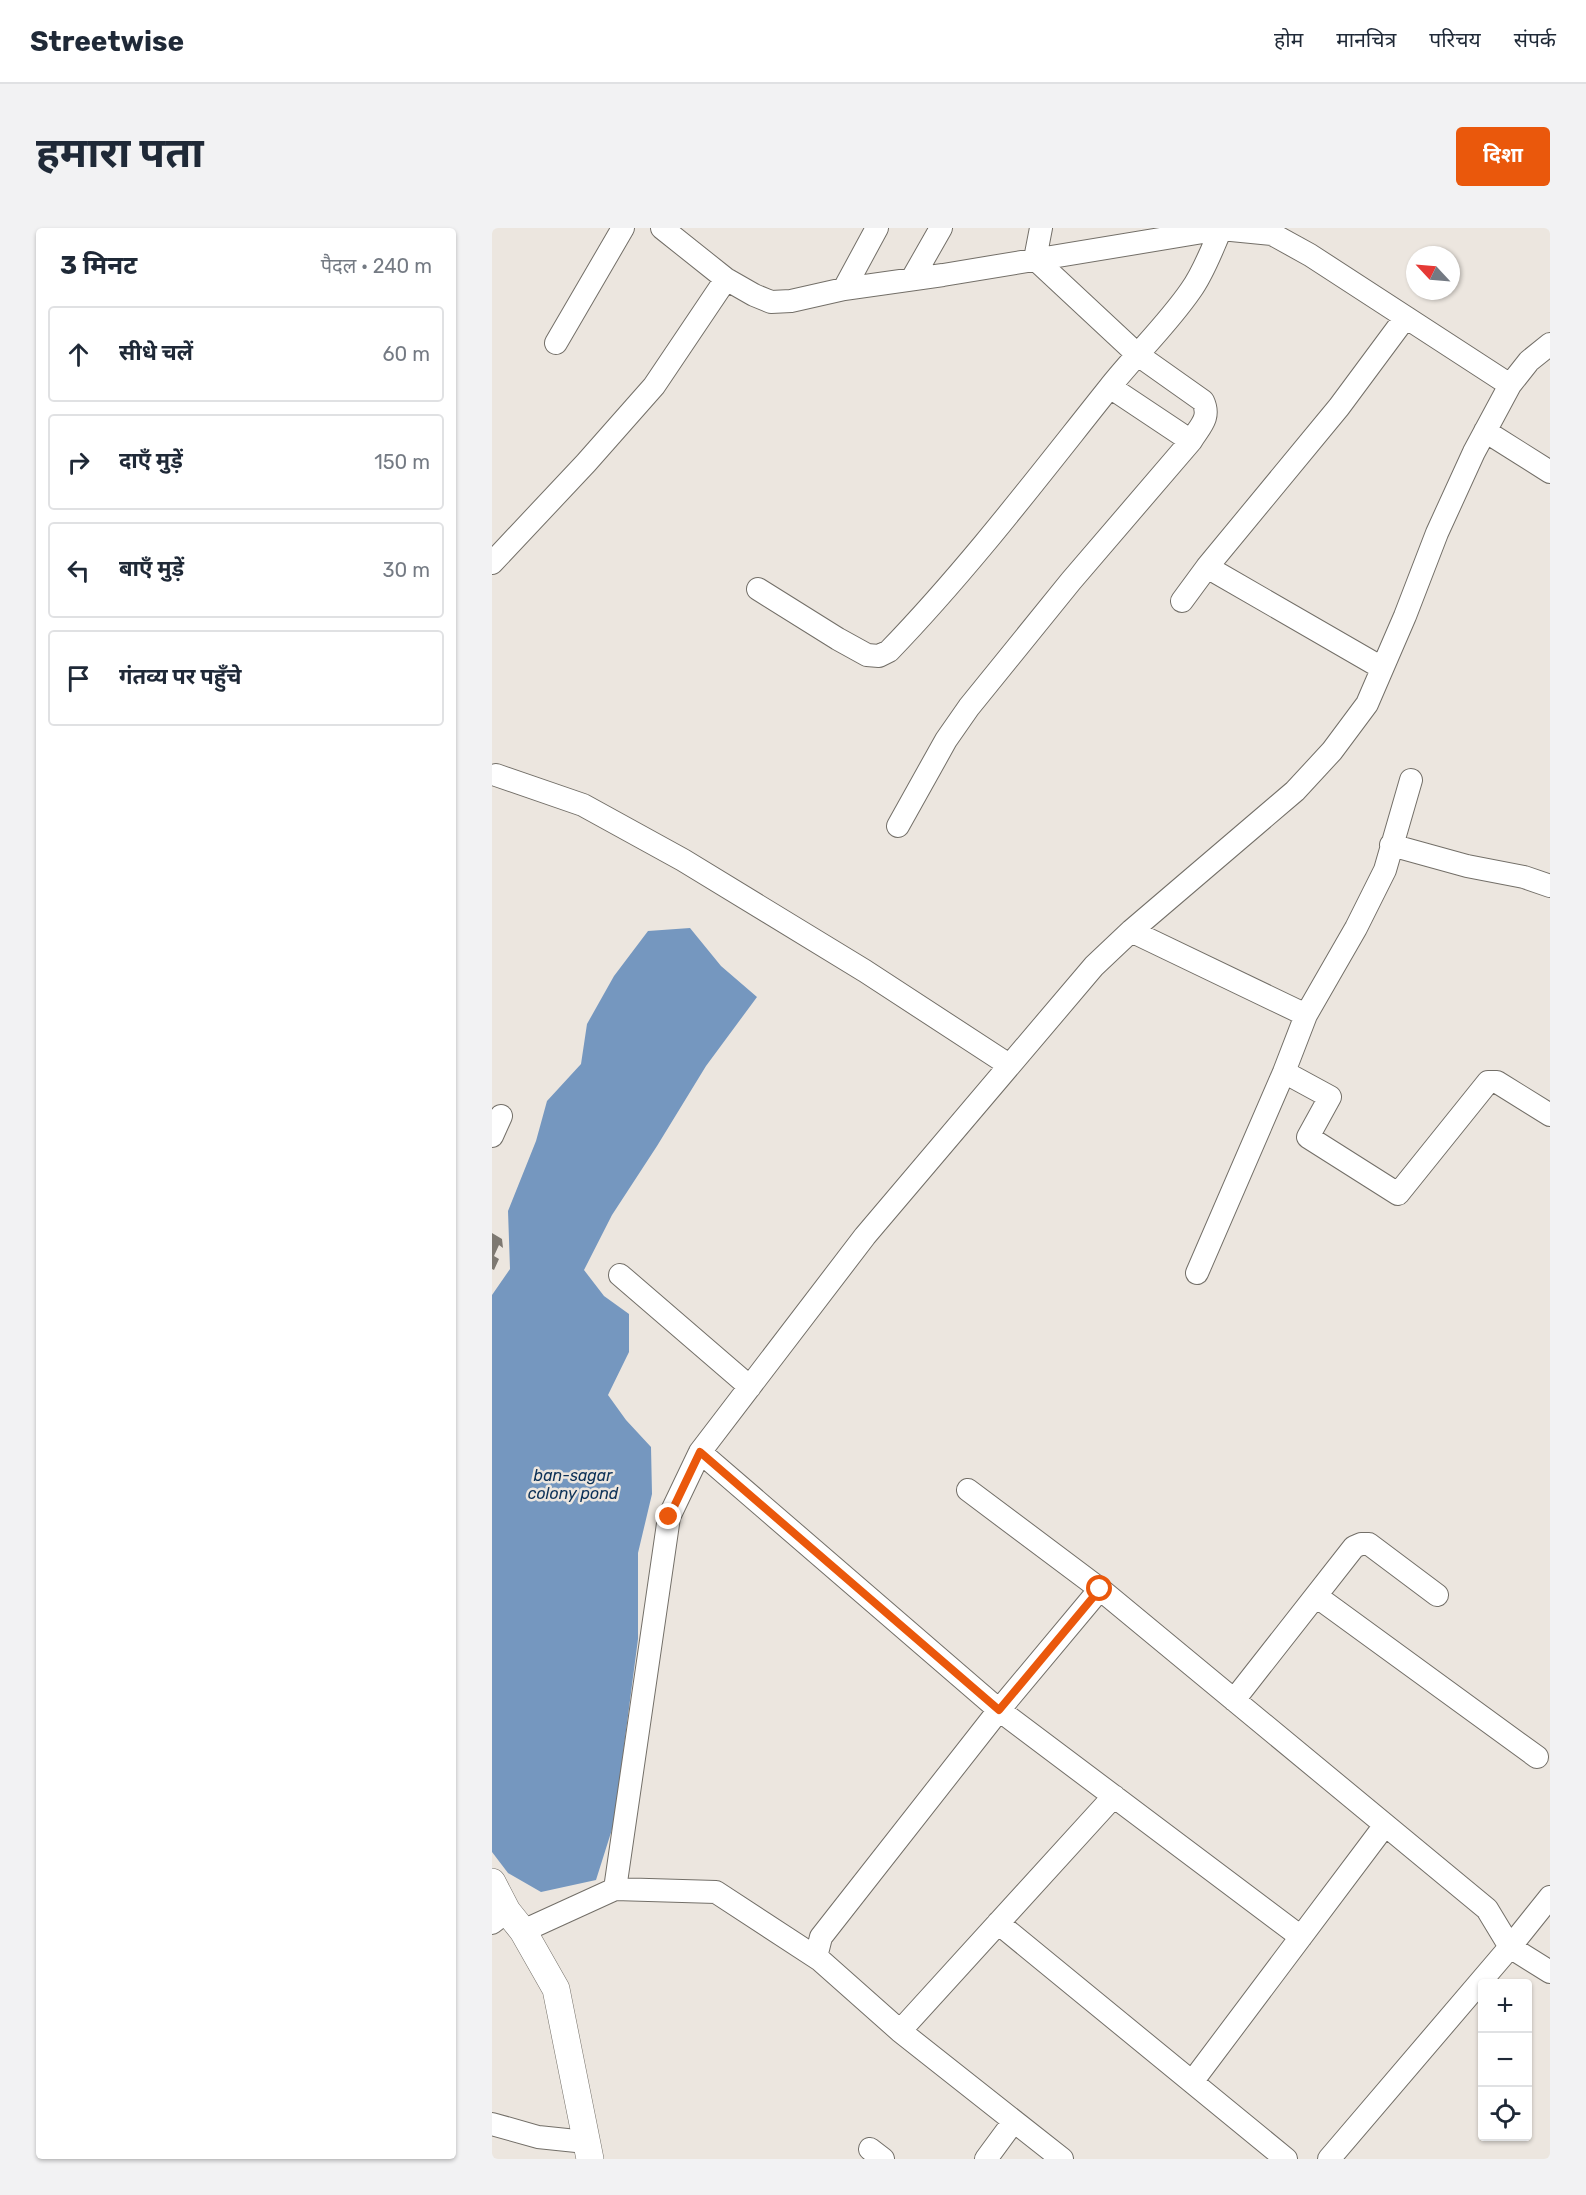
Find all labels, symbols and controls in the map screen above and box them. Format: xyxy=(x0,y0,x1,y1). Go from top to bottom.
text: Streetwise xyxy=(30,25,184,58)
text: होम xyxy=(1274,27,1303,52)
text: मानचित्र xyxy=(1336,27,1396,52)
text: परिचय xyxy=(1429,27,1481,52)
text: संपर्क xyxy=(1514,27,1556,52)
button: दिशा xyxy=(1456,127,1550,186)
text: हमारा पता xyxy=(36,128,204,178)
north arrow xyxy=(1406,246,1460,300)
text: 3 मिनट xyxy=(60,250,137,281)
text: पैदल · 240 m xyxy=(321,254,432,278)
icon: ahead xyxy=(62,338,95,371)
text: सीधे चलें xyxy=(119,339,193,366)
text: 60 m xyxy=(383,342,430,366)
icon: right xyxy=(62,446,95,479)
text: दाएँ मुड़ें xyxy=(119,447,183,474)
text: 150 m xyxy=(374,450,430,474)
icon: left xyxy=(62,554,95,587)
text: बाएँ मुड़ें xyxy=(119,555,184,582)
text: 30 m xyxy=(383,558,430,582)
icon: arrive xyxy=(62,662,95,695)
text: गंतव्य पर पहुँचे xyxy=(119,663,241,690)
water label: ban-sagar colony pond xyxy=(528,1466,619,1503)
route end xyxy=(655,1503,681,1529)
route start xyxy=(1086,1575,1112,1601)
map controls xyxy=(1478,1979,1532,2141)
button: + xyxy=(1478,1979,1532,2033)
button: − xyxy=(1478,2033,1532,2087)
button: locate xyxy=(1478,2087,1532,2141)

